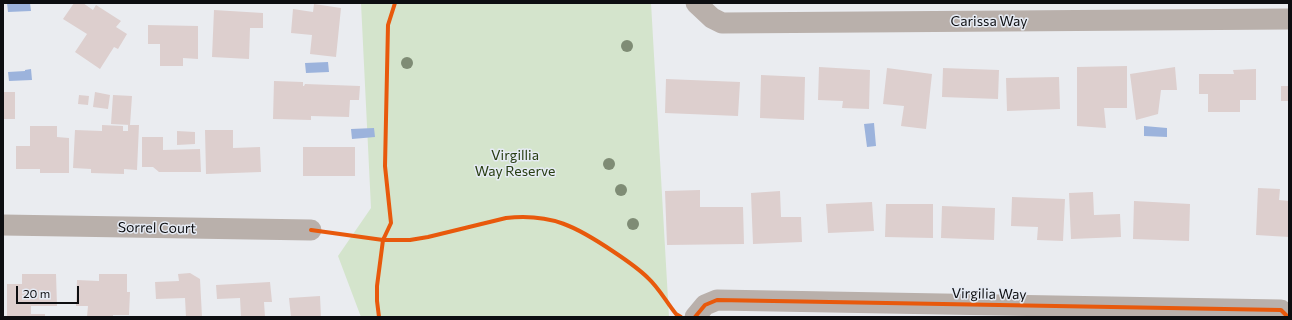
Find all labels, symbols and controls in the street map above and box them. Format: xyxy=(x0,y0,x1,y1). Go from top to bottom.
street label: Carissa Way xyxy=(951,13,1027,29)
park label: Virgillia Way Reserve xyxy=(475,147,555,180)
street label: Sorrel Court xyxy=(118,219,196,237)
scale bar xyxy=(18,278,81,304)
street label: Virgilia Way xyxy=(951,285,1027,303)
text: 20 m xyxy=(23,286,50,300)

